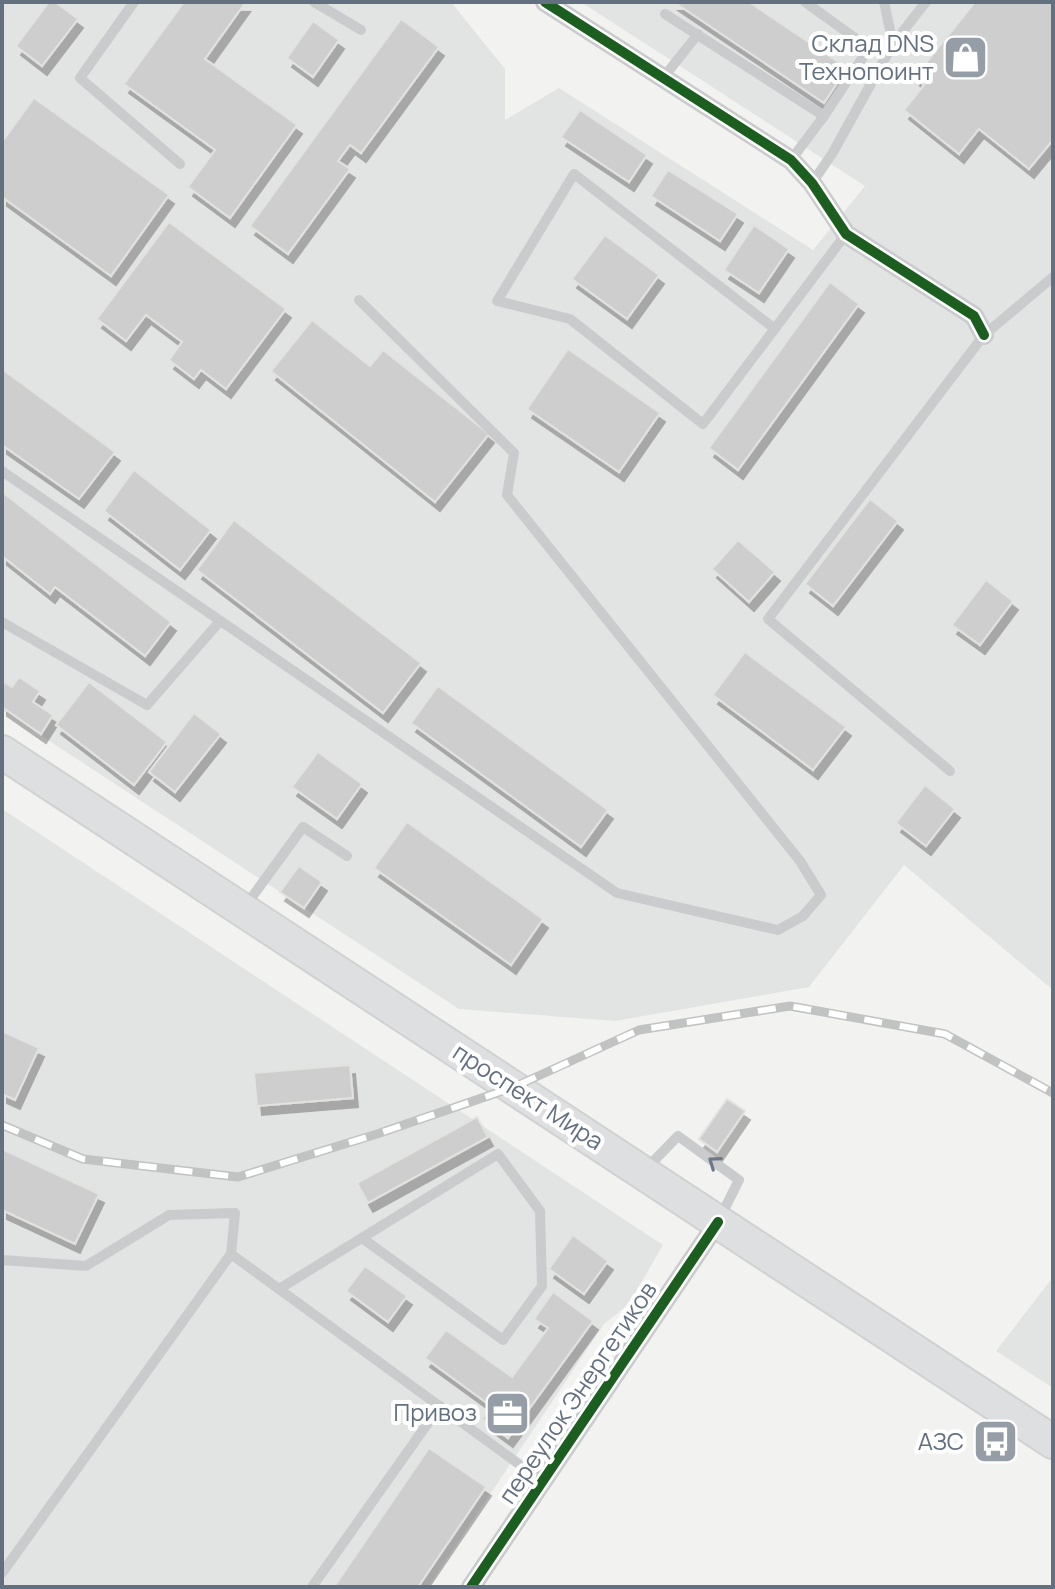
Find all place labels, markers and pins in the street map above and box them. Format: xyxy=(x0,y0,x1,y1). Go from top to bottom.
place label: Склад DNS Технопоинт xyxy=(799,26,934,87)
shop icon: Склад DNS Технопоинт xyxy=(941,34,989,82)
office icon: Привоз xyxy=(484,1389,532,1437)
place label: Привоз xyxy=(394,1395,477,1428)
bus stop icon: АЗС xyxy=(971,1418,1019,1466)
place label: АЗС xyxy=(918,1424,964,1457)

